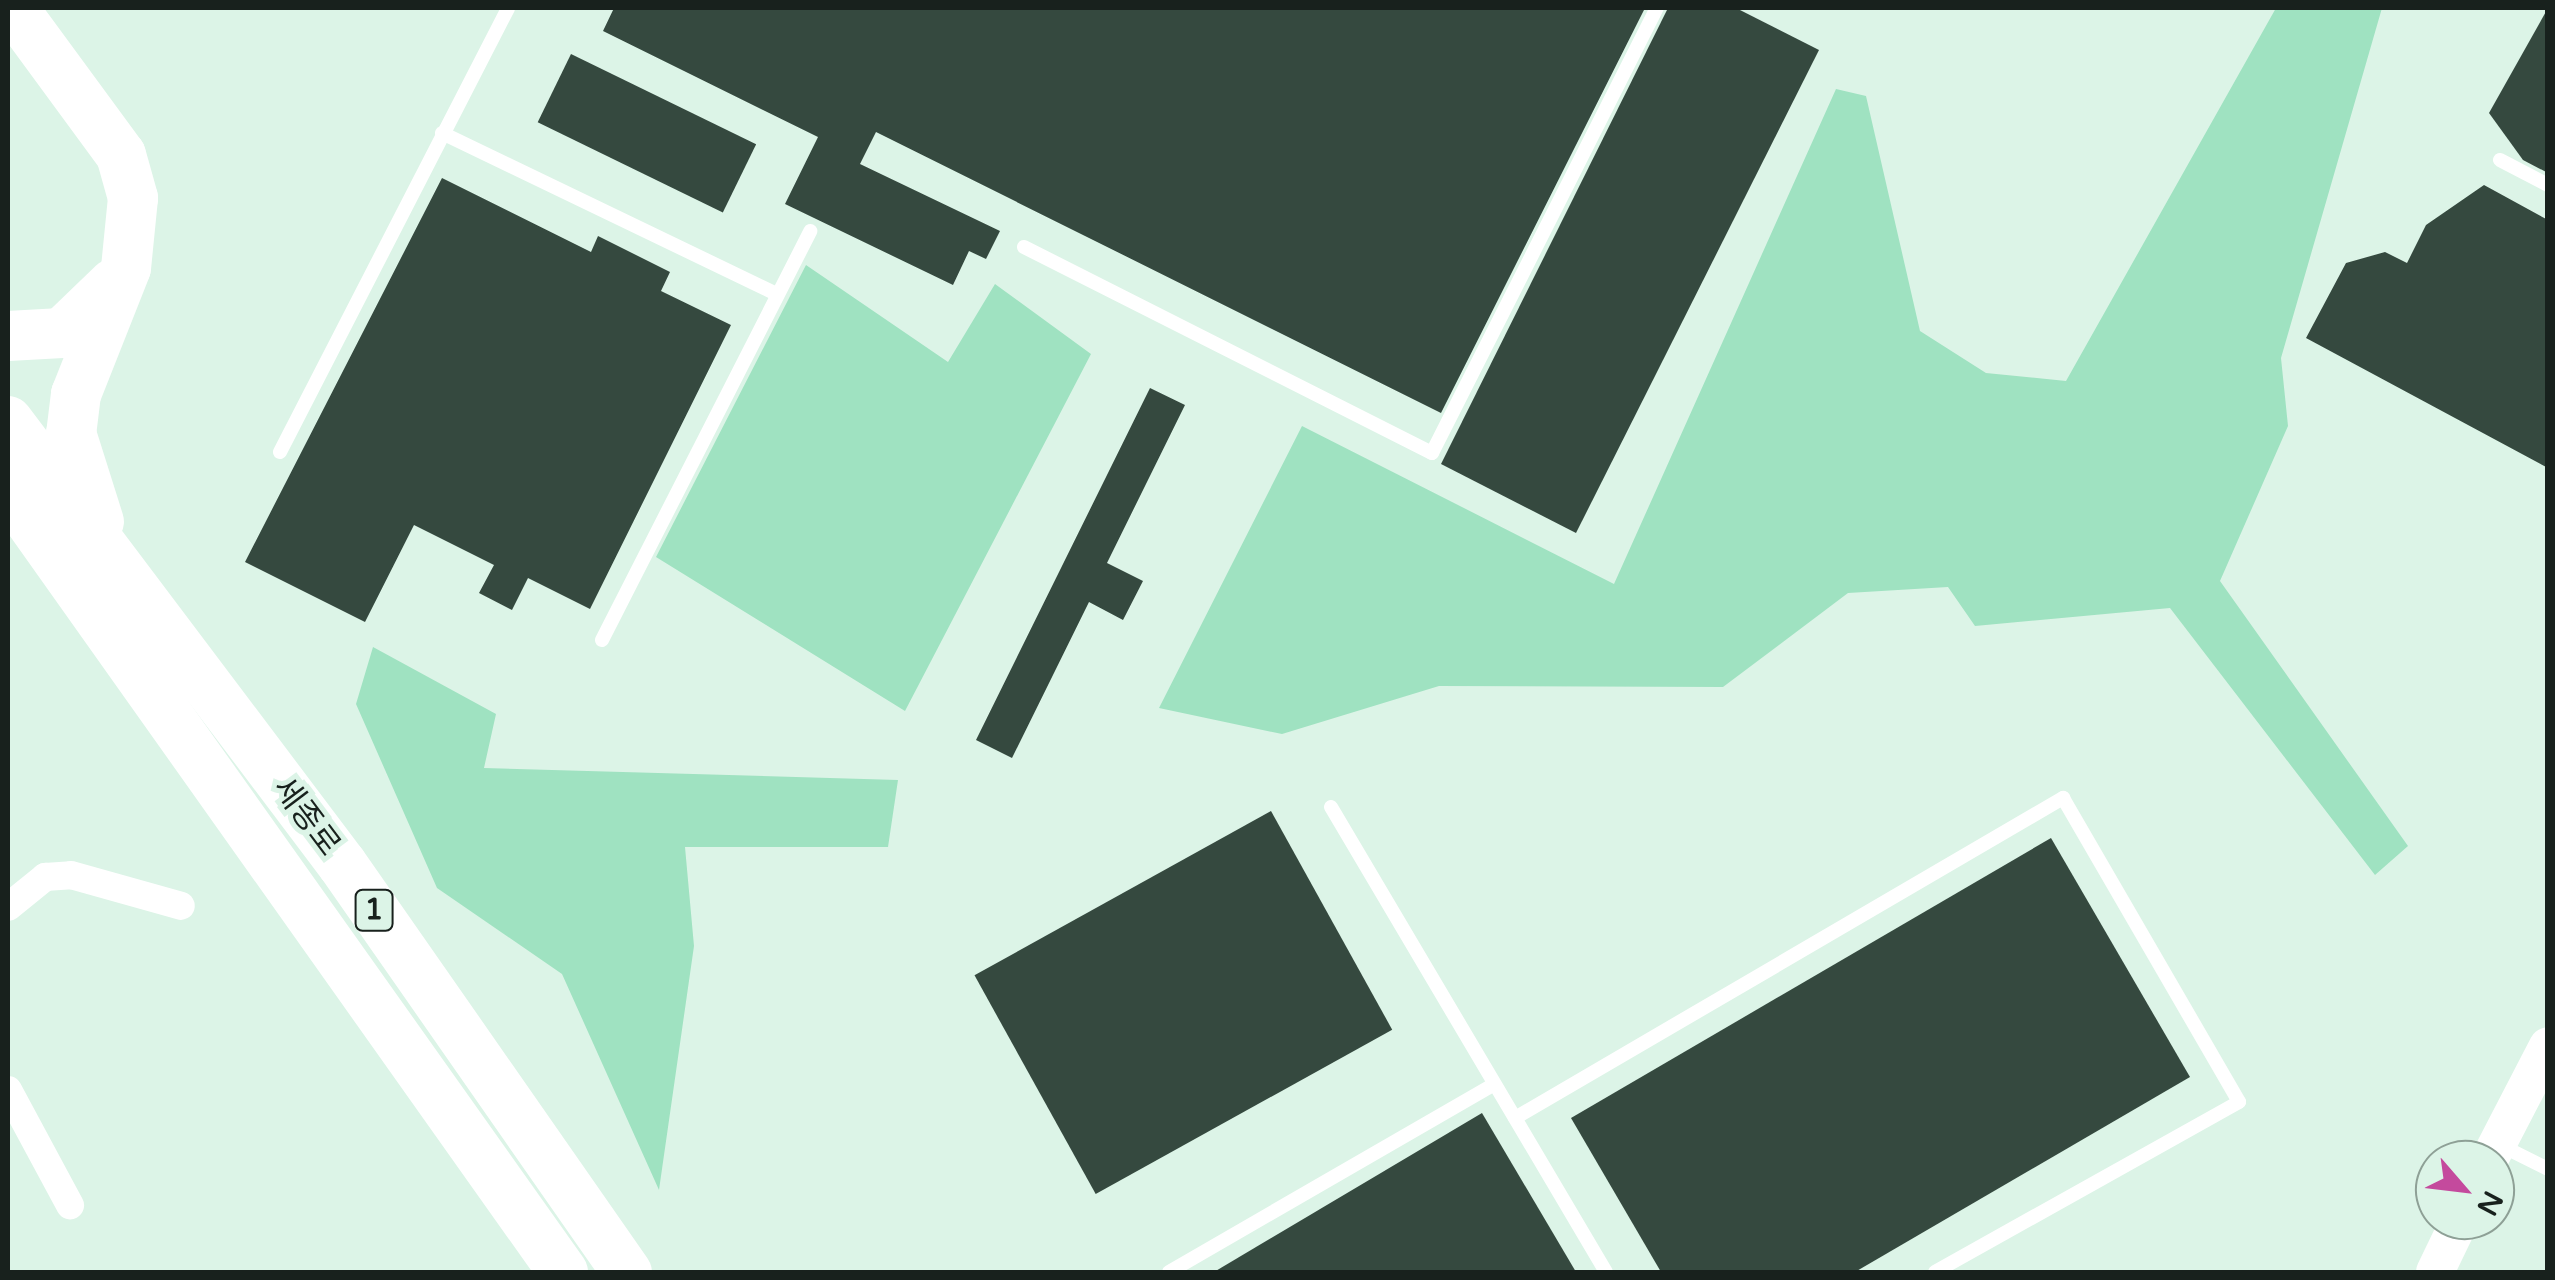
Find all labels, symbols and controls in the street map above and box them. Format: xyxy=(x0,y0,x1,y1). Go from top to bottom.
street label: 세종로 xyxy=(264,770,348,864)
road number: 1 xyxy=(354,885,394,935)
north arrow xyxy=(2415,1140,2515,1240)
text: N xyxy=(2469,1185,2510,1221)

